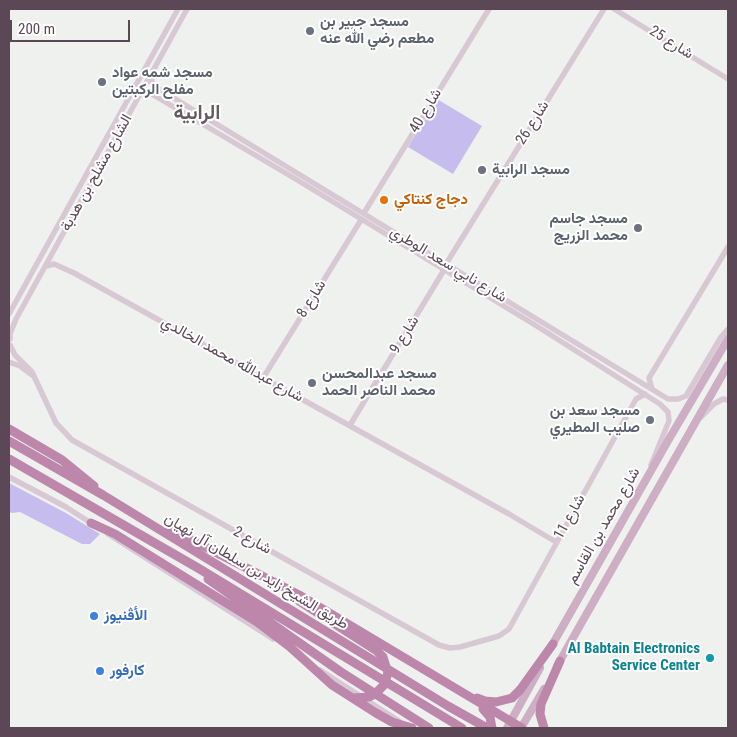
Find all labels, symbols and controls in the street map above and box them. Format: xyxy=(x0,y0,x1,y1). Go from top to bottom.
scale bar xyxy=(12,10,132,42)
place label: مسجد جبير بن مطعم رضي الله عنه xyxy=(320,13,434,48)
text: 200 m xyxy=(18,20,55,38)
street label: شارع 25 xyxy=(646,23,696,63)
marker: مسجد جبير بن مطعم رضي الله عنه xyxy=(304,25,316,37)
place label: مسجد شمه عواد مفلح الركبتين xyxy=(112,64,213,99)
marker: مسجد شمه عواد مفلح الركبتين xyxy=(96,76,108,88)
street label: شارع 40 xyxy=(406,86,446,136)
street label: شارع 26 xyxy=(513,98,553,148)
district label: الرابية xyxy=(174,102,220,126)
street label: الشارع مشلح بن هدبة xyxy=(57,111,137,235)
place label: مسجد الرابية xyxy=(492,161,570,179)
marker: مسجد الرابية xyxy=(476,164,488,176)
place label: دجاج كنتاكي xyxy=(394,191,468,209)
marker: دجاج كنتاكي xyxy=(378,194,390,206)
place label: مسجد جاسم محمد الزريج xyxy=(549,210,628,245)
marker: مسجد جاسم محمد الزريج xyxy=(632,222,644,234)
street label: شارع نابي سعد الوطري xyxy=(386,223,510,307)
street label: شارع 8 xyxy=(294,277,330,321)
street label: شارع عبدالله محمد الخالدي xyxy=(158,313,306,407)
street label: شارع 9 xyxy=(387,313,423,357)
place label: مسجد عبدالمحسن محمد الناصر الحمد xyxy=(322,365,437,400)
marker: مسجد عبدالمحسن محمد الناصر الحمد xyxy=(306,377,318,389)
place label: مسجد سعد بن صليب المطيري xyxy=(550,402,640,437)
marker: مسجد سعد بن صليب المطيري xyxy=(644,414,656,426)
street label: شارع محمد بن القاسم xyxy=(563,465,645,587)
street label: شارع 11 xyxy=(550,491,590,543)
street label: طريق الشيخ زايد بن سلطان آل نهيان xyxy=(161,510,351,634)
street label: شارع 2 xyxy=(230,523,274,559)
place label: الأڤنيوز xyxy=(104,607,147,625)
marker: الأڤنيوز xyxy=(88,610,100,622)
place label: Al Babtain Electronics Service Center xyxy=(568,640,700,675)
marker: Al Babtain Electronics Service Center xyxy=(704,652,716,664)
place label: كارفور xyxy=(110,662,145,680)
marker: كارفور xyxy=(94,665,106,677)

